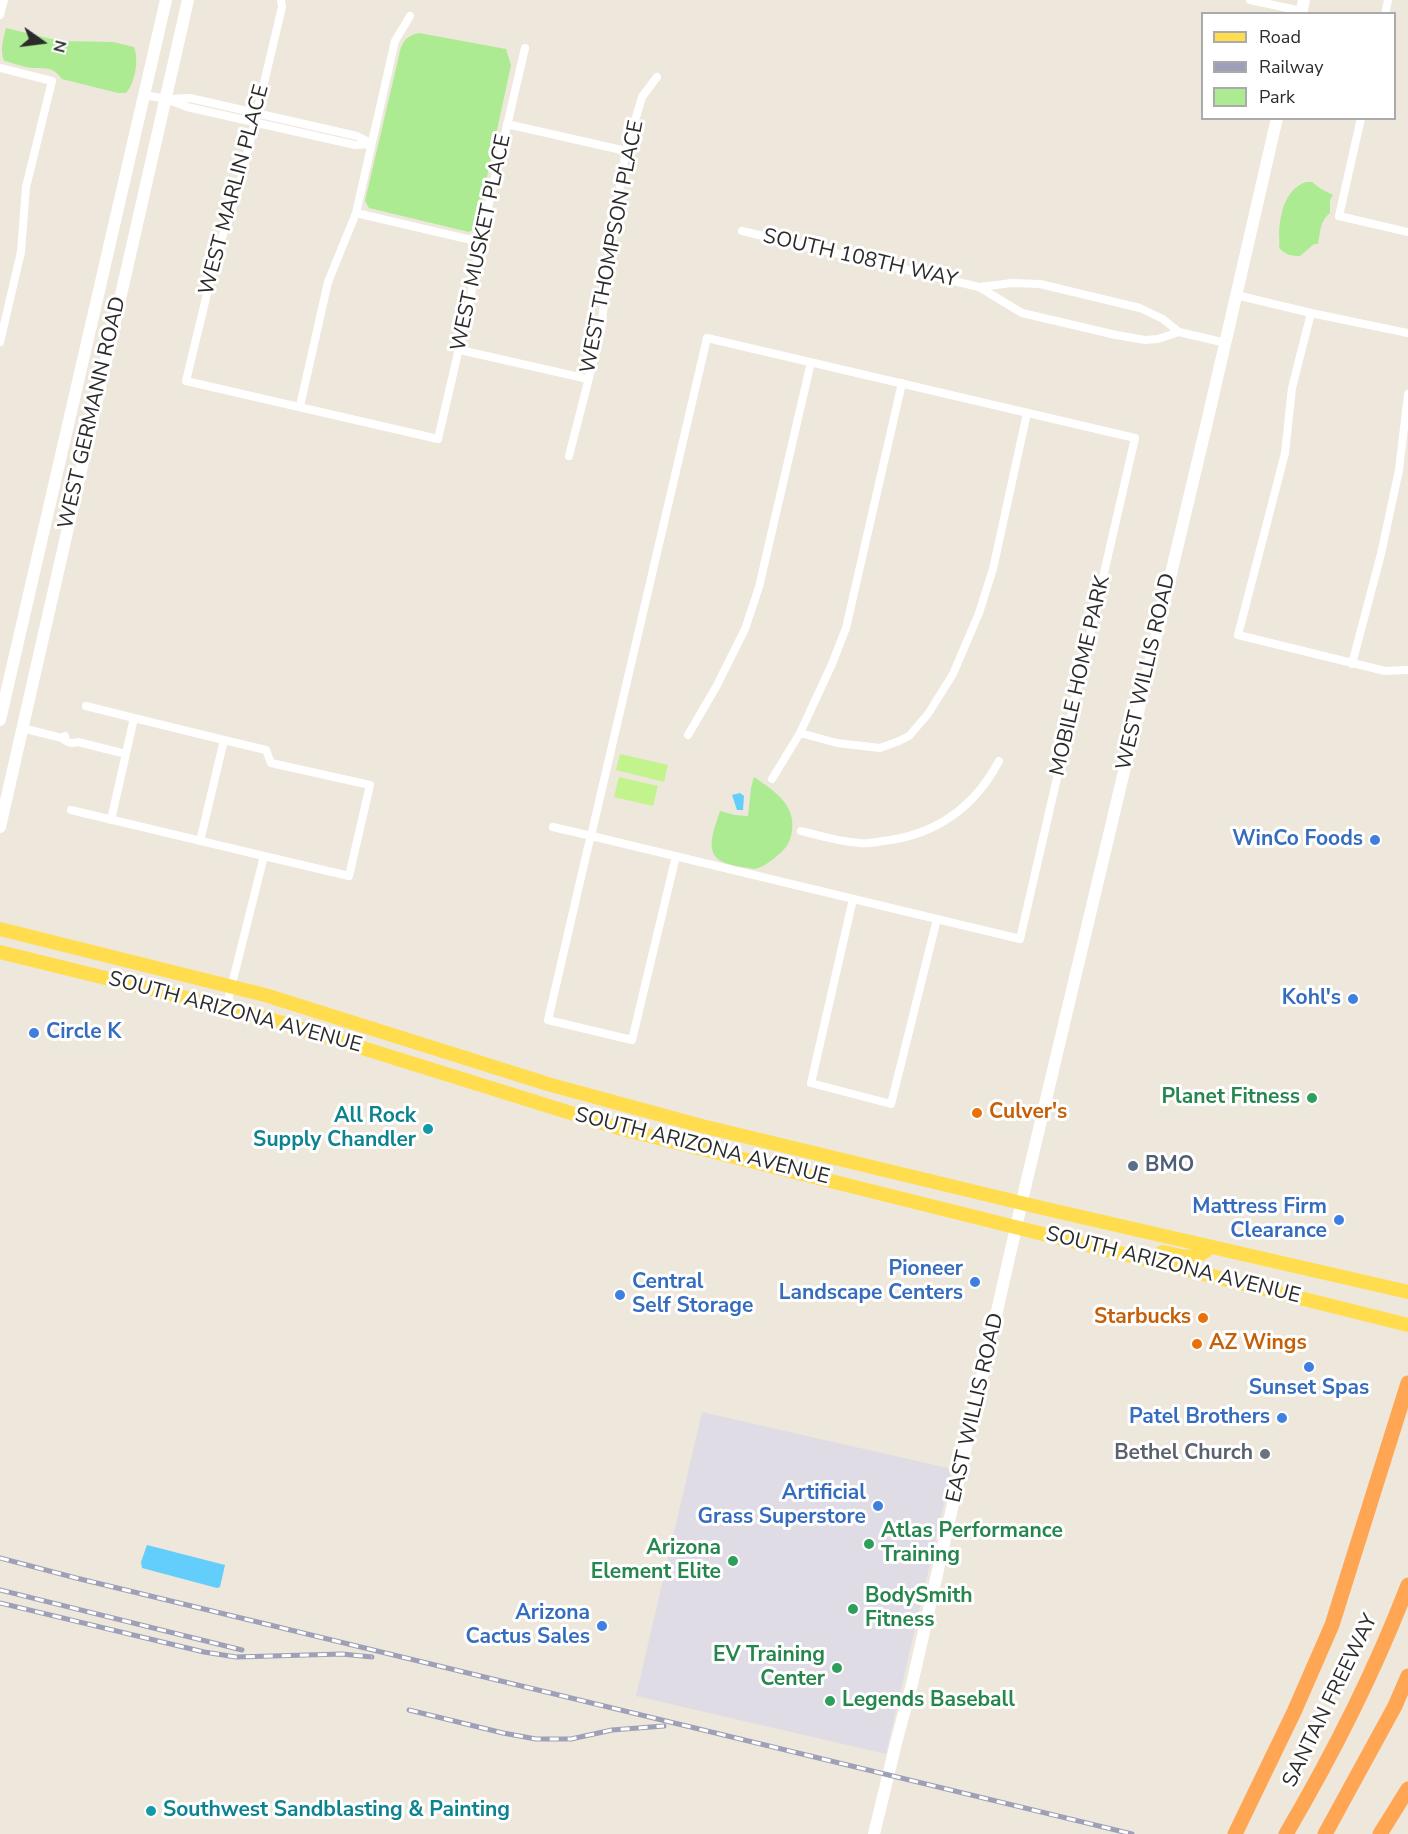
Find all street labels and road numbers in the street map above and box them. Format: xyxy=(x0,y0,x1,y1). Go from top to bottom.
street label: WEST MARLIN PLACE xyxy=(195,82,275,298)
street label: WEST THOMPSON PLACE xyxy=(576,118,650,376)
street label: WEST MUSKET PLACE xyxy=(447,132,517,354)
street label: SOUTH 108TH WAY xyxy=(760,224,960,294)
street label: WEST GERMANN ROAD xyxy=(54,294,132,532)
street label: WEST WILLIS ROAD xyxy=(1112,571,1182,773)
street label: MOBILE HOME PARK xyxy=(1046,573,1116,779)
street label: SOUTH ARIZONA AVENUE xyxy=(105,967,365,1059)
street label: SOUTH ARIZONA AVENUE xyxy=(572,1103,832,1191)
street label: SOUTH ARIZONA AVENUE xyxy=(1043,1222,1303,1310)
street label: EAST WILLIS ROAD xyxy=(942,1311,1010,1505)
street label: SANTAN FREEWAY xyxy=(1278,1610,1384,1792)

